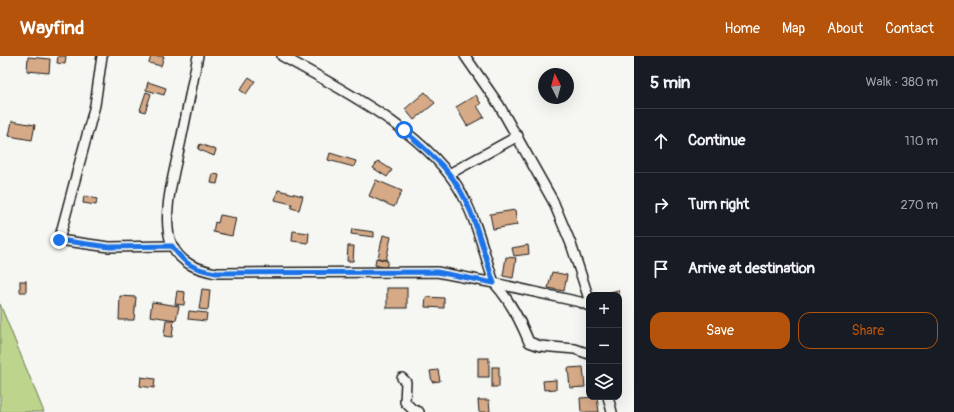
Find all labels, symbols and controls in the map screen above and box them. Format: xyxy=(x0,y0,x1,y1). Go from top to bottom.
text: Wayfind xyxy=(20,16,84,40)
text: Home xyxy=(725,20,760,37)
text: Map xyxy=(782,20,805,37)
text: About xyxy=(827,20,863,37)
text: Contact xyxy=(885,20,934,37)
north arrow xyxy=(538,68,574,104)
text: 5 min xyxy=(650,72,690,93)
text: Walk · 380 m xyxy=(865,74,938,90)
route start xyxy=(395,121,413,139)
icon: ahead xyxy=(650,130,672,152)
text: Continue xyxy=(688,131,746,150)
text: 110 m xyxy=(905,133,938,149)
icon: right xyxy=(650,194,672,216)
text: Turn right xyxy=(688,195,749,214)
text: 270 m xyxy=(901,197,938,213)
route end xyxy=(50,231,68,249)
icon: arrive xyxy=(650,258,672,280)
text: Arrive at destination xyxy=(688,259,815,278)
map controls xyxy=(586,292,622,400)
button: + xyxy=(586,292,622,328)
button: Save xyxy=(650,312,790,349)
button: Share xyxy=(798,312,938,349)
button: − xyxy=(586,328,622,364)
button: layers xyxy=(586,364,622,400)

